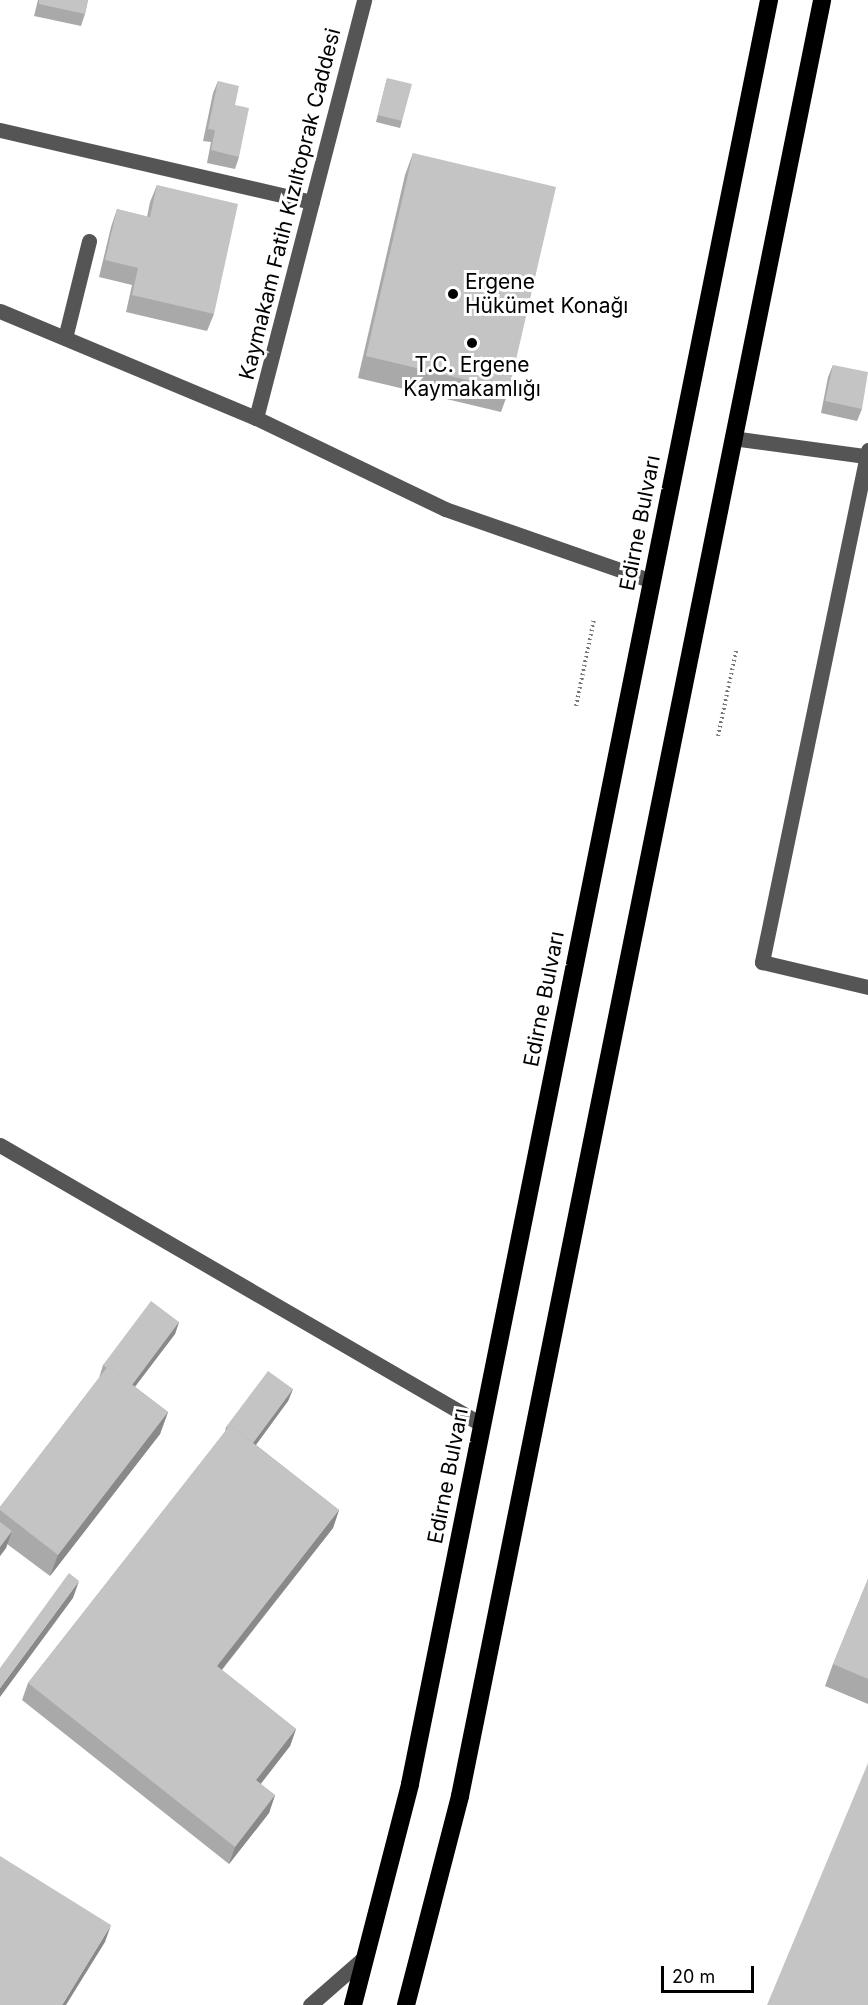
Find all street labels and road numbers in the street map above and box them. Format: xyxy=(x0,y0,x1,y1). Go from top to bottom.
street label: Kaymakam Fatih Kızıltoprak Caddesi xyxy=(234,26,346,382)
street label: Edirne Bulvarı xyxy=(615,453,665,593)
street label: Edirne Bulvarı xyxy=(519,929,569,1069)
street label: Edirne Bulvarı xyxy=(423,1406,473,1546)

